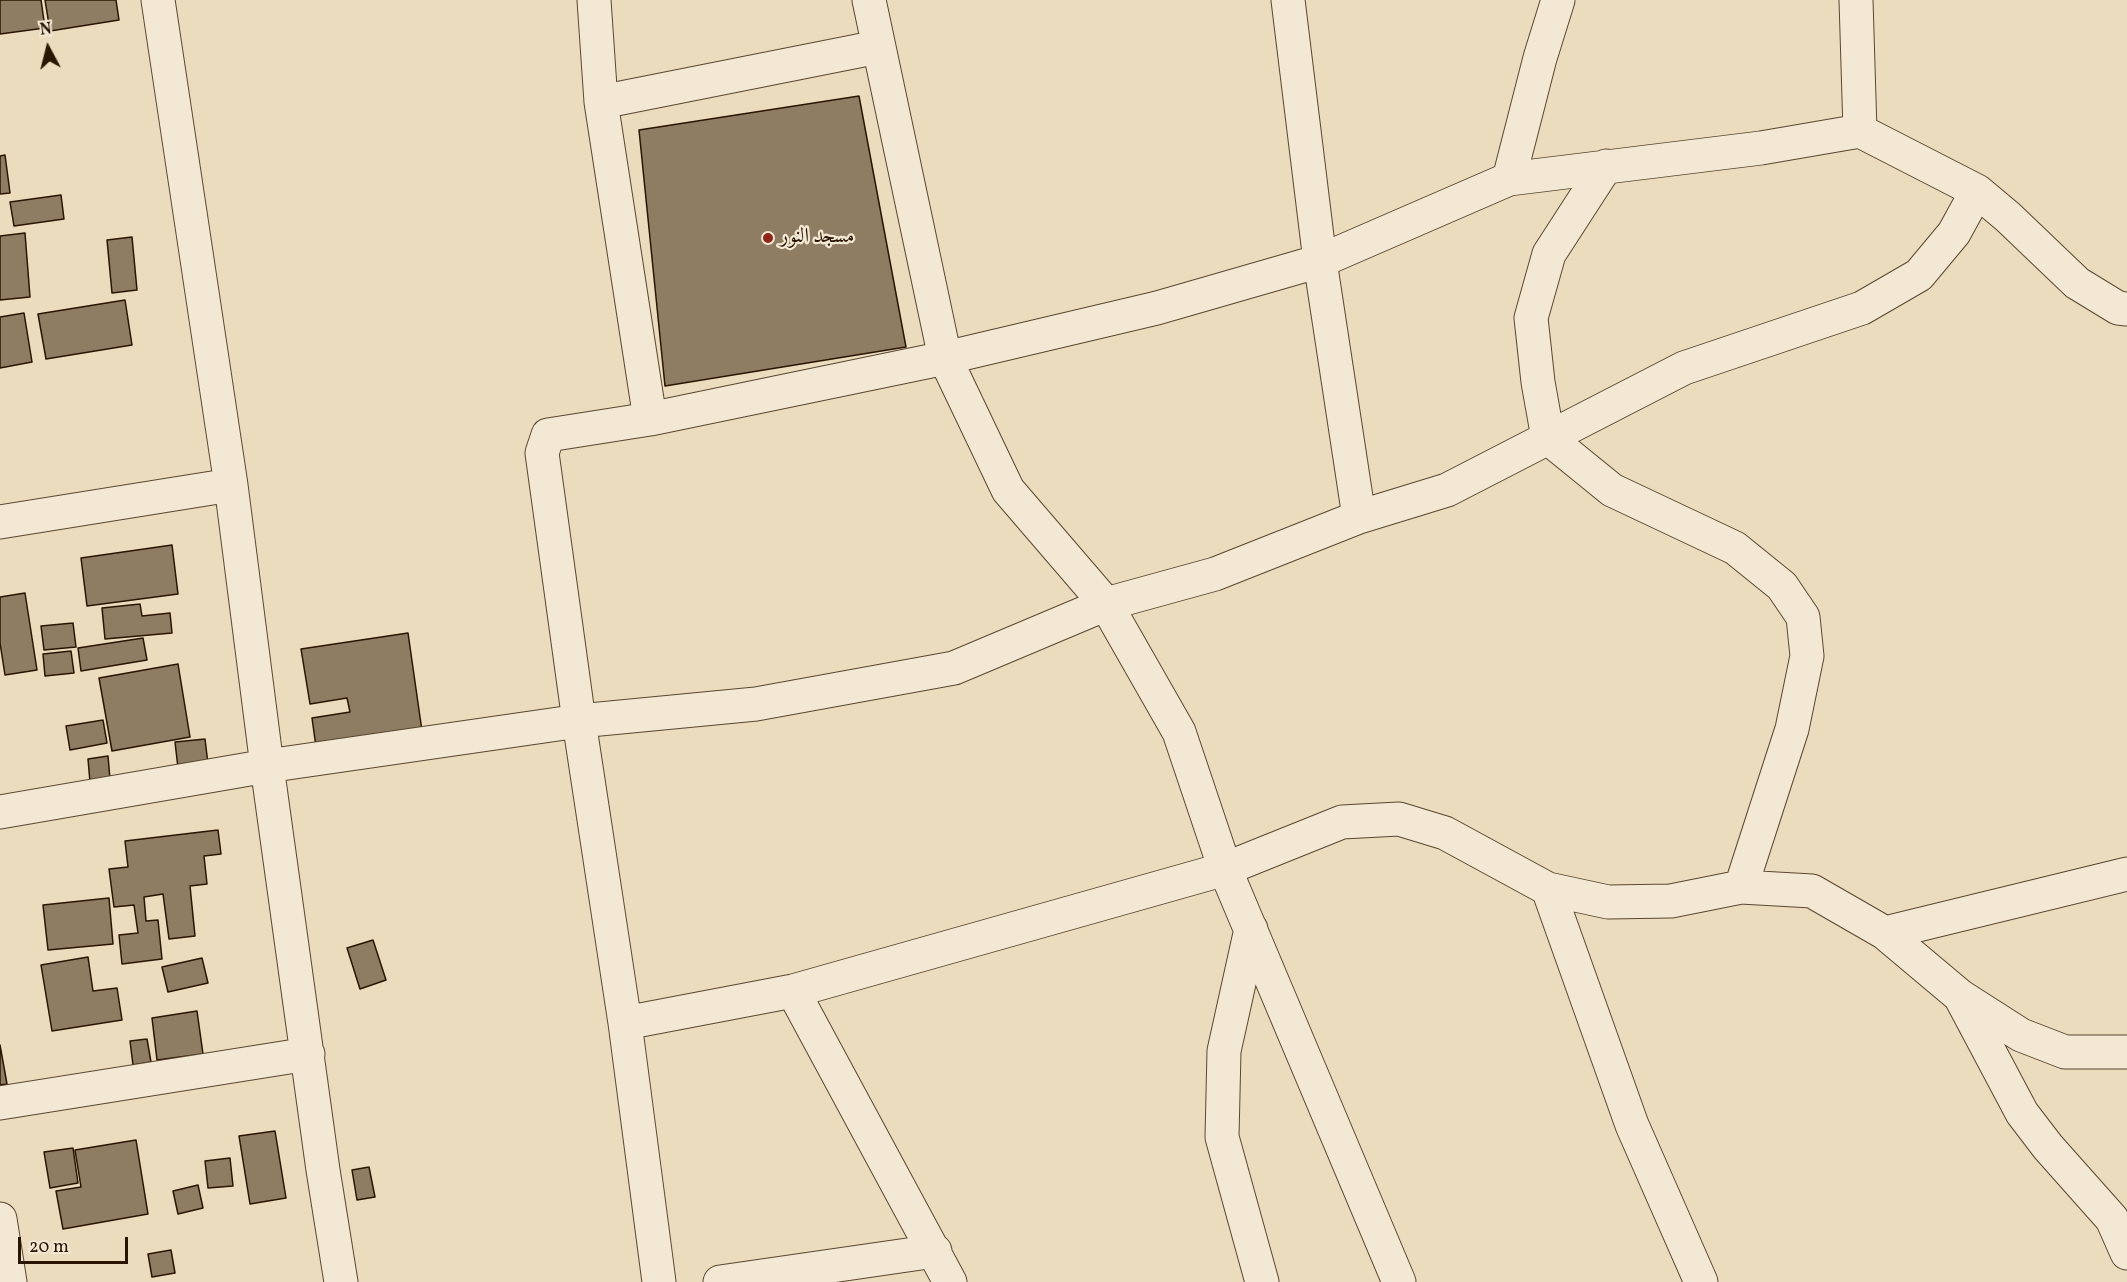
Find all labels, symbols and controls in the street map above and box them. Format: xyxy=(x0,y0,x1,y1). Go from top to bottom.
north arrow xyxy=(18,18,78,78)
text: N xyxy=(39,19,53,42)
place label: مسجد النور xyxy=(780,225,854,251)
marker: مسجد النور xyxy=(761,231,775,245)
scale bar xyxy=(21,1225,130,1263)
text: 20 m xyxy=(29,1235,69,1260)

